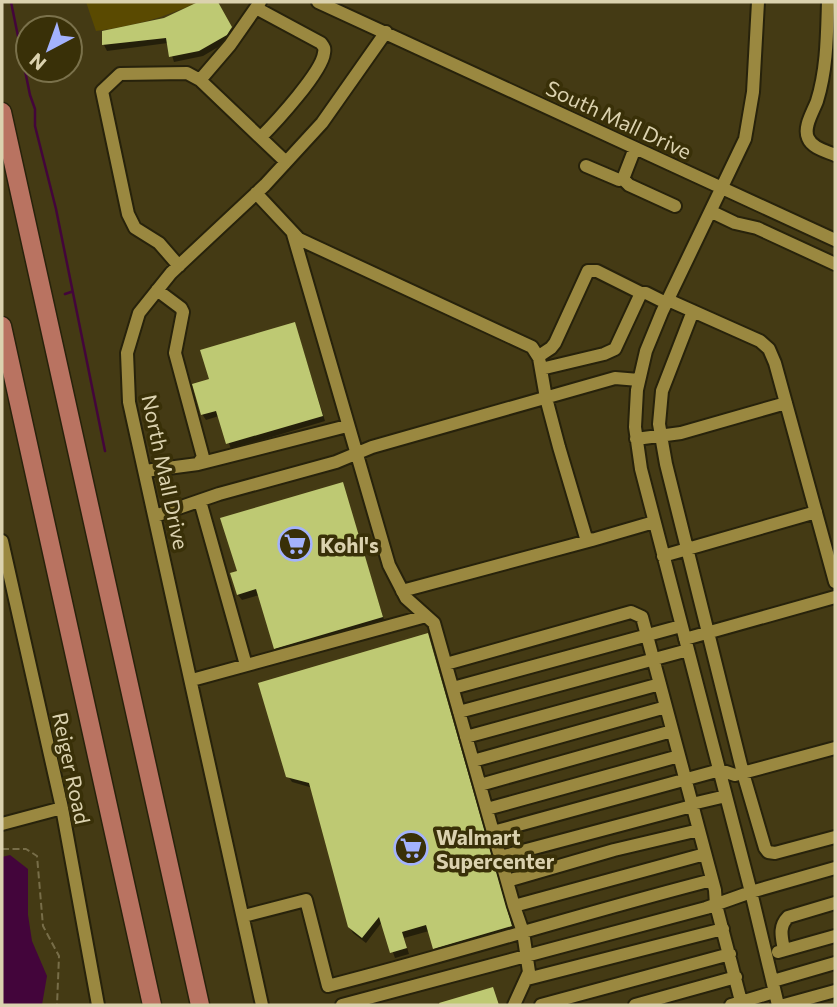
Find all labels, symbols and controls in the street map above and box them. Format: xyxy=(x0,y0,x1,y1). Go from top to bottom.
north arrow xyxy=(14,14,84,84)
text: N xyxy=(25,49,50,76)
street label: South Mall Drive xyxy=(542,74,696,164)
street label: North Mall Drive xyxy=(137,392,195,552)
supermarket icon: Kohl's xyxy=(276,525,314,563)
place label: Kohl's xyxy=(320,532,379,557)
street label: Reiger Road xyxy=(48,710,96,826)
place label: Walmart Supercenter xyxy=(436,824,555,873)
supermarket icon: Walmart Supercenter xyxy=(392,829,430,867)

